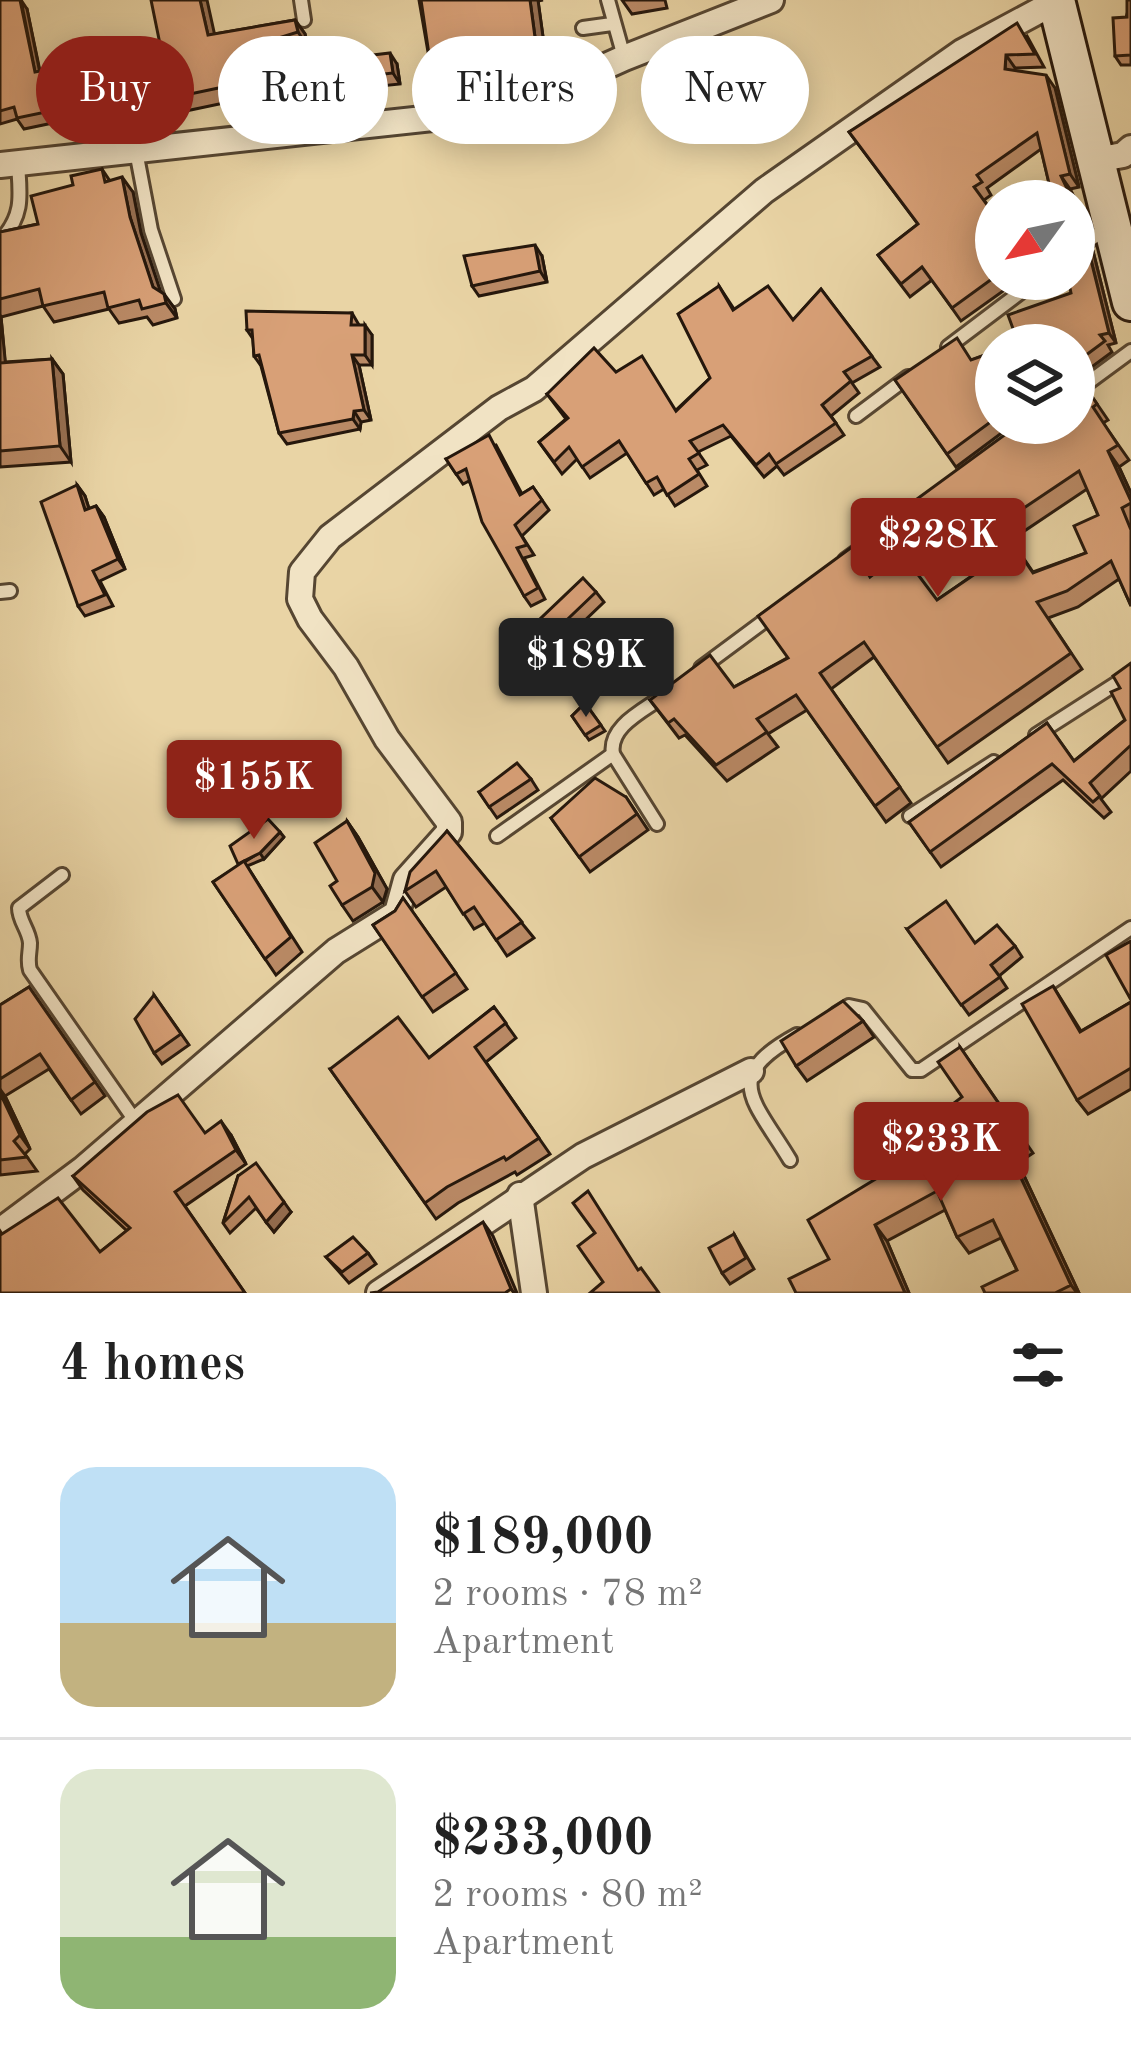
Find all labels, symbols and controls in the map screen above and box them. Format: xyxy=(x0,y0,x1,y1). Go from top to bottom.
chip: Buy xyxy=(36,36,194,144)
chip: Rent xyxy=(218,36,388,144)
chip: Filters xyxy=(412,36,617,144)
chip: New xyxy=(641,36,809,144)
north arrow xyxy=(975,180,1095,300)
map controls xyxy=(975,180,1095,444)
button: layers xyxy=(975,324,1095,444)
pin: $228K xyxy=(854,498,1022,600)
text: $228K xyxy=(878,517,998,556)
pin: $189K xyxy=(502,618,670,720)
text: $189K xyxy=(526,637,646,676)
pin: $155K xyxy=(170,740,338,842)
text: $155K xyxy=(194,759,314,798)
pin: $233K xyxy=(857,1102,1025,1204)
text: $233K xyxy=(881,1121,1001,1160)
icon: filters xyxy=(1005,1332,1071,1398)
text: 4 homes xyxy=(60,1340,245,1391)
text: $189,000 xyxy=(432,1514,653,1565)
icon: home xyxy=(156,1515,300,1659)
text: 2 rooms · 78 m² xyxy=(432,1575,703,1614)
text: Apartment xyxy=(432,1623,615,1662)
text: $233,000 xyxy=(432,1815,653,1866)
icon: home xyxy=(156,1817,300,1961)
text: 2 rooms · 80 m² xyxy=(432,1876,703,1915)
text: Apartment xyxy=(432,1924,615,1963)

